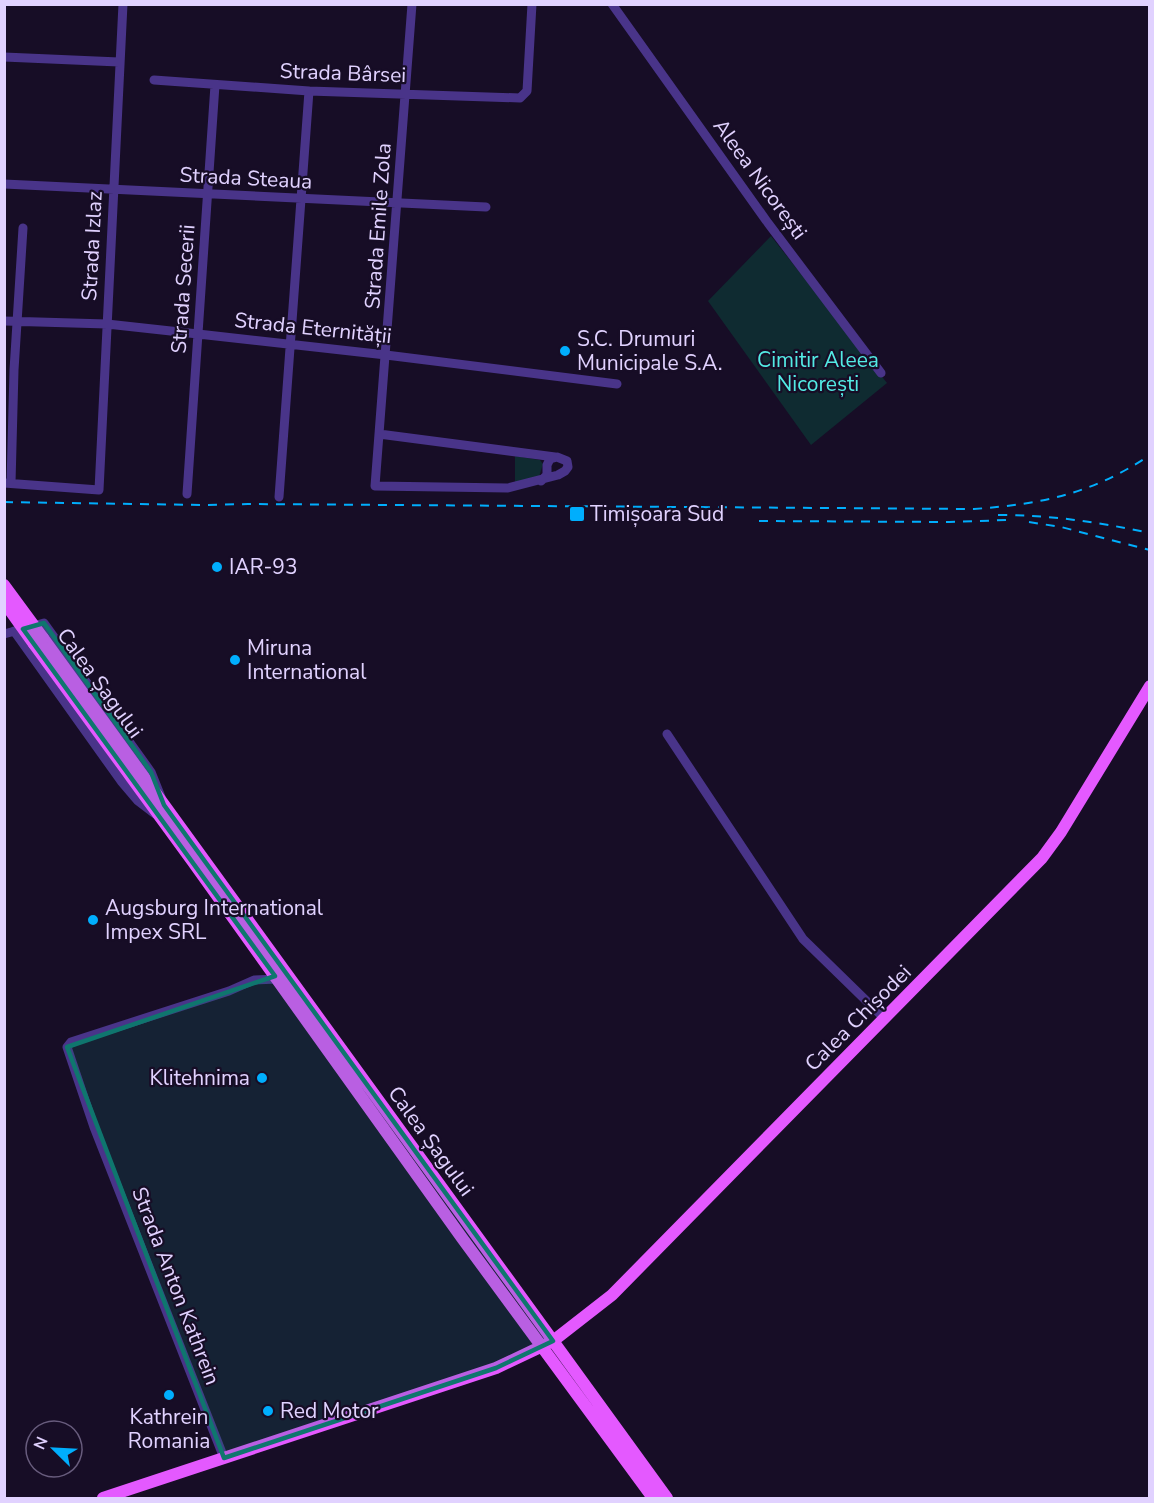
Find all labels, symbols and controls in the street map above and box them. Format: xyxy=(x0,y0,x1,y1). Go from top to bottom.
street label: Strada Bârsei xyxy=(279,57,407,89)
street label: Aleea Nicorești xyxy=(707,113,813,245)
street label: Strada Emile Zola xyxy=(358,142,398,310)
street label: Strada Steaua xyxy=(179,161,313,195)
street label: Strada Izlaz xyxy=(75,190,109,302)
street label: Strada Secerii xyxy=(165,223,201,355)
street label: Strada Eternității xyxy=(233,306,393,350)
place label: S.C. Drumuri Municipale S.A. xyxy=(577,325,723,377)
marker: S.C. Drumuri Municipale S.A. xyxy=(558,344,572,358)
park label: Cimitir Aleea Nicorești xyxy=(757,346,879,398)
place label: Timișoara Sud xyxy=(590,500,724,528)
marker: Timișoara Sud xyxy=(568,505,586,523)
place label: IAR-93 xyxy=(229,553,298,581)
marker: IAR-93 xyxy=(210,560,224,574)
street label: Calea Șagului xyxy=(51,622,149,744)
place label: Miruna International xyxy=(247,634,367,686)
marker: Miruna International xyxy=(228,653,242,667)
place label: Augsburg International Impex SRL xyxy=(105,894,324,946)
marker: Augsburg International Impex SRL xyxy=(86,913,100,927)
street label: Calea Chișodei xyxy=(799,959,917,1077)
place label: Klitehnima xyxy=(150,1064,250,1092)
marker: Klitehnima xyxy=(255,1071,269,1085)
street label: Calea Șagului xyxy=(382,1080,480,1202)
street label: Strada Anton Kathrein xyxy=(125,1183,227,1389)
marker: Kathrein Romania xyxy=(162,1388,176,1402)
place label: Red Motor xyxy=(280,1397,379,1425)
place label: Kathrein Romania xyxy=(128,1403,210,1455)
marker: Red Motor xyxy=(261,1404,275,1418)
north arrow xyxy=(24,1419,84,1479)
text: N xyxy=(29,1433,54,1453)

